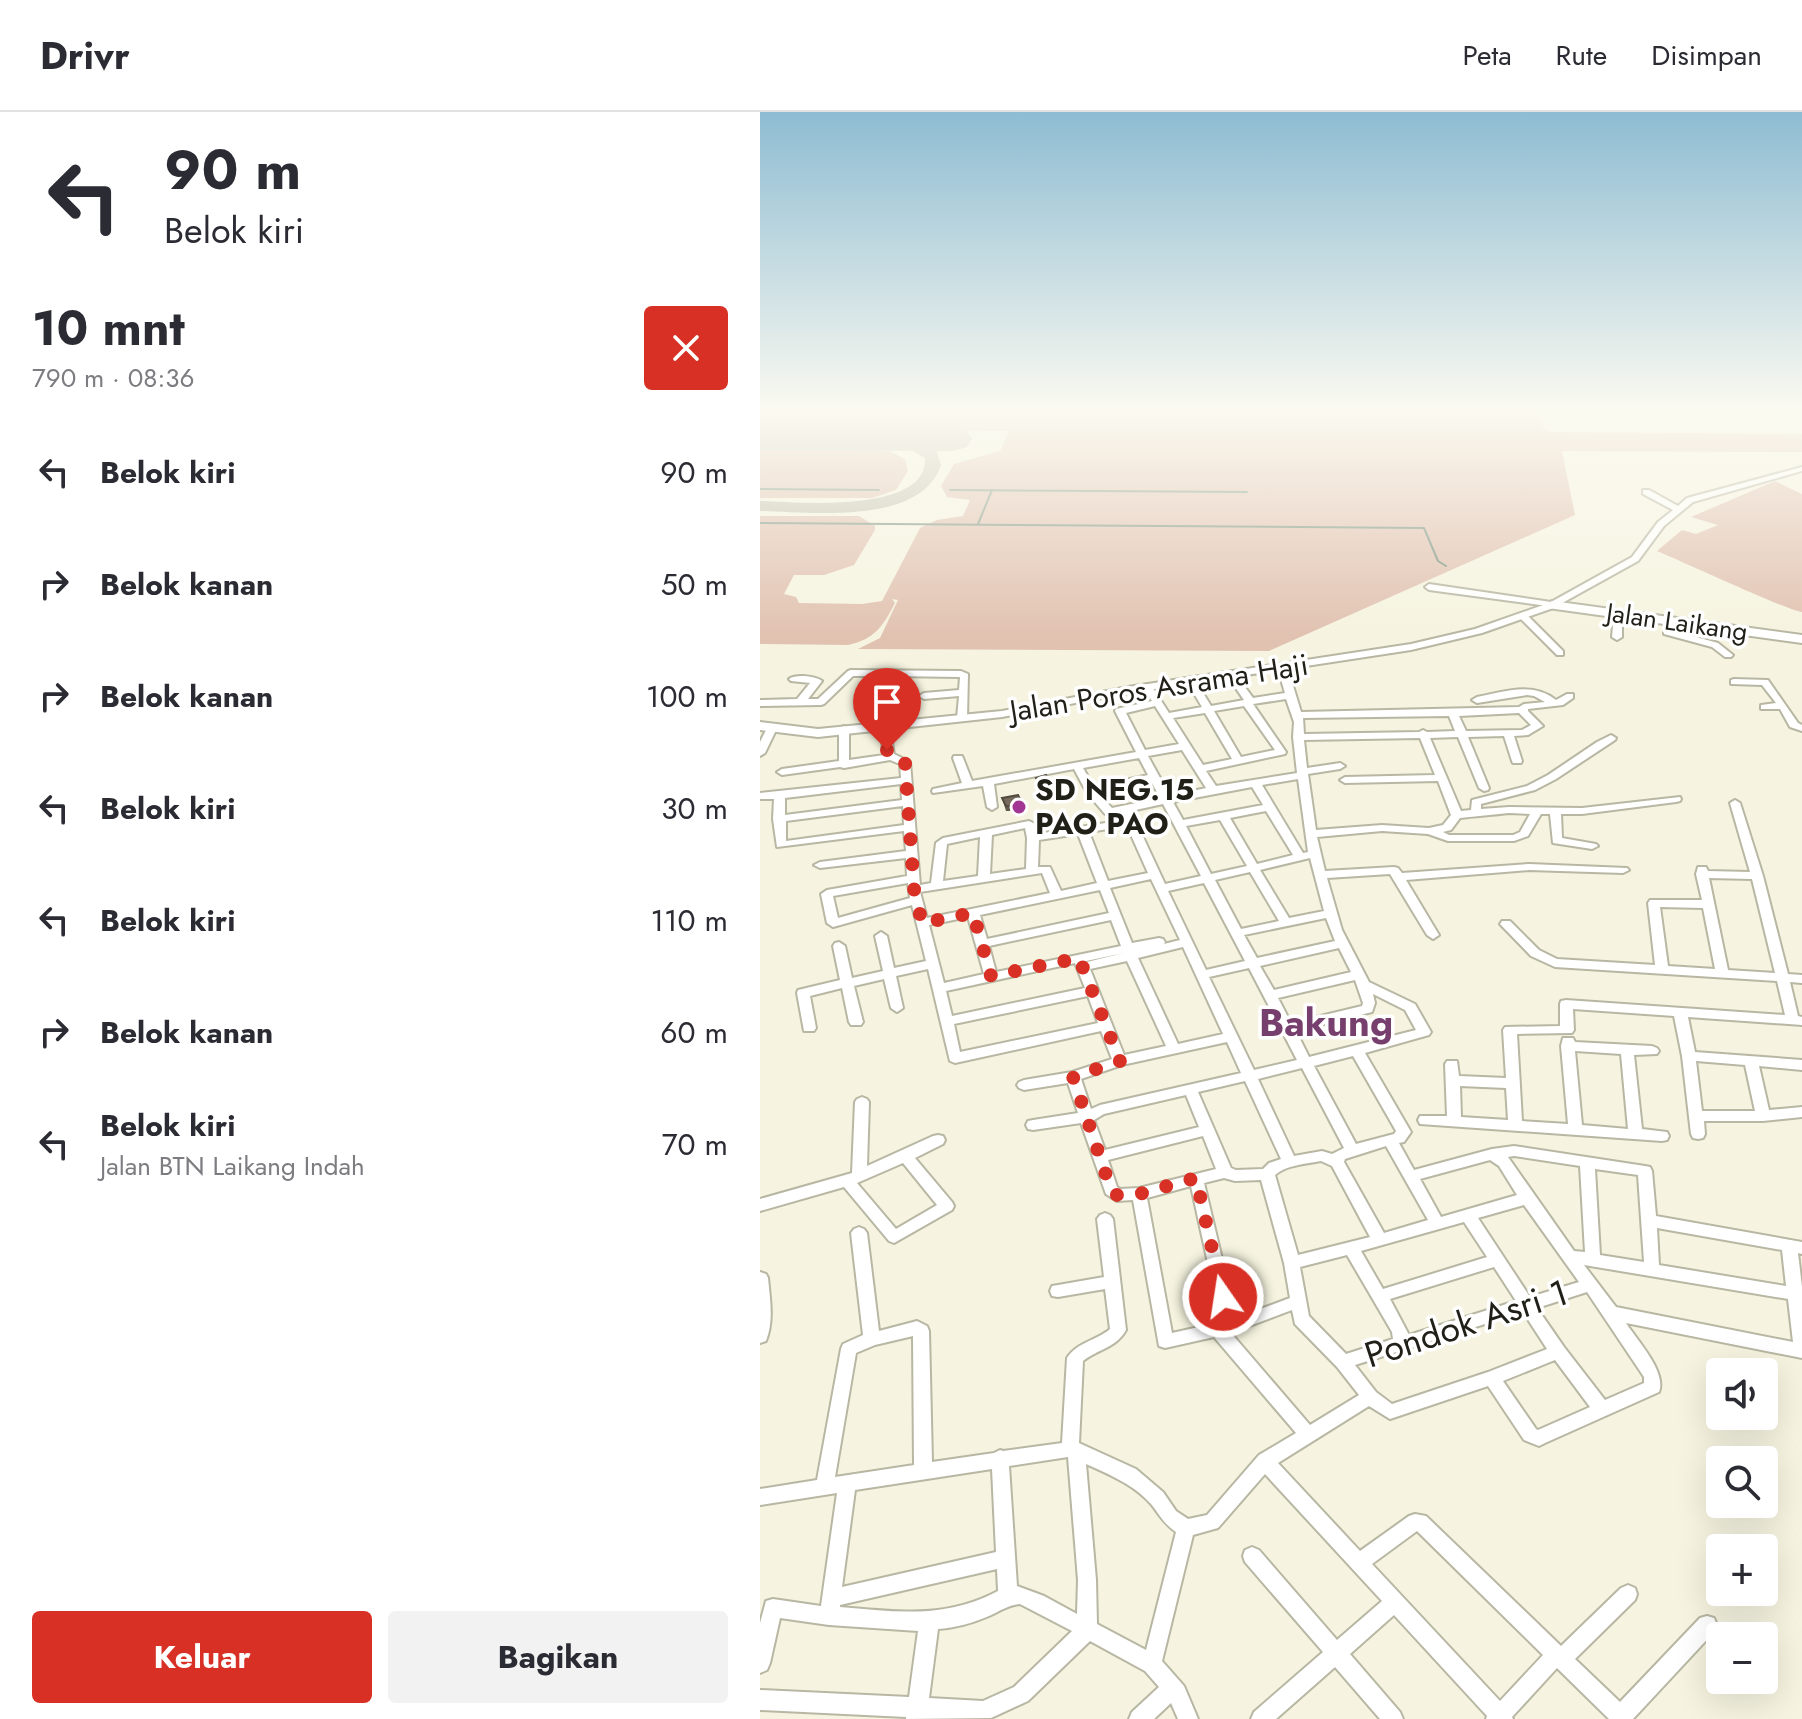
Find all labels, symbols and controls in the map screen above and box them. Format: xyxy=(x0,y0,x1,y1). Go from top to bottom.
text: Drivr xyxy=(40,28,130,83)
text: Peta xyxy=(1462,35,1512,76)
text: Rute xyxy=(1556,35,1607,76)
text: Disimpan xyxy=(1651,35,1762,76)
text: 90 m xyxy=(164,129,301,210)
icon: left xyxy=(32,144,136,248)
text: Belok kiri xyxy=(164,204,304,256)
text: 10 mnt xyxy=(32,294,185,363)
button: close xyxy=(644,306,728,390)
text: 790 m · 08:36 xyxy=(32,359,194,397)
icon: left xyxy=(32,450,76,494)
text: Belok kiri xyxy=(100,451,235,494)
text: 90 m xyxy=(660,451,728,494)
icon: right xyxy=(32,562,76,606)
text: Belok kanan xyxy=(100,563,273,606)
text: 50 m xyxy=(661,563,728,606)
street label: Jalan Laikang xyxy=(1601,593,1750,651)
street label: Jalan Poros Asrama Haji xyxy=(1003,643,1311,733)
pin xyxy=(853,668,921,750)
icon: right xyxy=(32,674,76,718)
text: Belok kanan xyxy=(100,675,273,718)
text: 100 m xyxy=(646,675,728,718)
icon: arrive xyxy=(865,680,909,724)
place label: SD NEG.15 PAO PAO xyxy=(1035,768,1194,845)
icon: left xyxy=(32,786,76,830)
text: Belok kiri xyxy=(100,787,235,830)
text: 30 m xyxy=(661,787,728,830)
marker: SD NEG.15 PAO PAO xyxy=(1010,798,1028,816)
icon: left xyxy=(32,898,76,942)
text: Belok kiri xyxy=(100,899,235,942)
text: 110 m xyxy=(651,899,728,942)
district label: Bakung xyxy=(1259,995,1393,1050)
icon: right xyxy=(32,1010,76,1054)
text: Belok kanan xyxy=(100,1011,273,1054)
text: 60 m xyxy=(660,1011,728,1054)
text: Belok kiri xyxy=(100,1104,235,1147)
icon: left xyxy=(32,1122,76,1166)
text: 70 m xyxy=(662,1123,728,1166)
text: Jalan BTN Laikang Indah xyxy=(100,1147,365,1185)
position arrow xyxy=(1181,1255,1265,1339)
street label: Pondok Asri 1 xyxy=(1358,1266,1574,1380)
map controls xyxy=(1706,1358,1778,1694)
button: sound xyxy=(1706,1358,1778,1430)
button: search xyxy=(1706,1446,1778,1518)
button: + xyxy=(1706,1534,1778,1606)
button: Keluar xyxy=(32,1611,372,1703)
button: Bagikan xyxy=(388,1611,728,1703)
button: − xyxy=(1706,1622,1778,1694)

